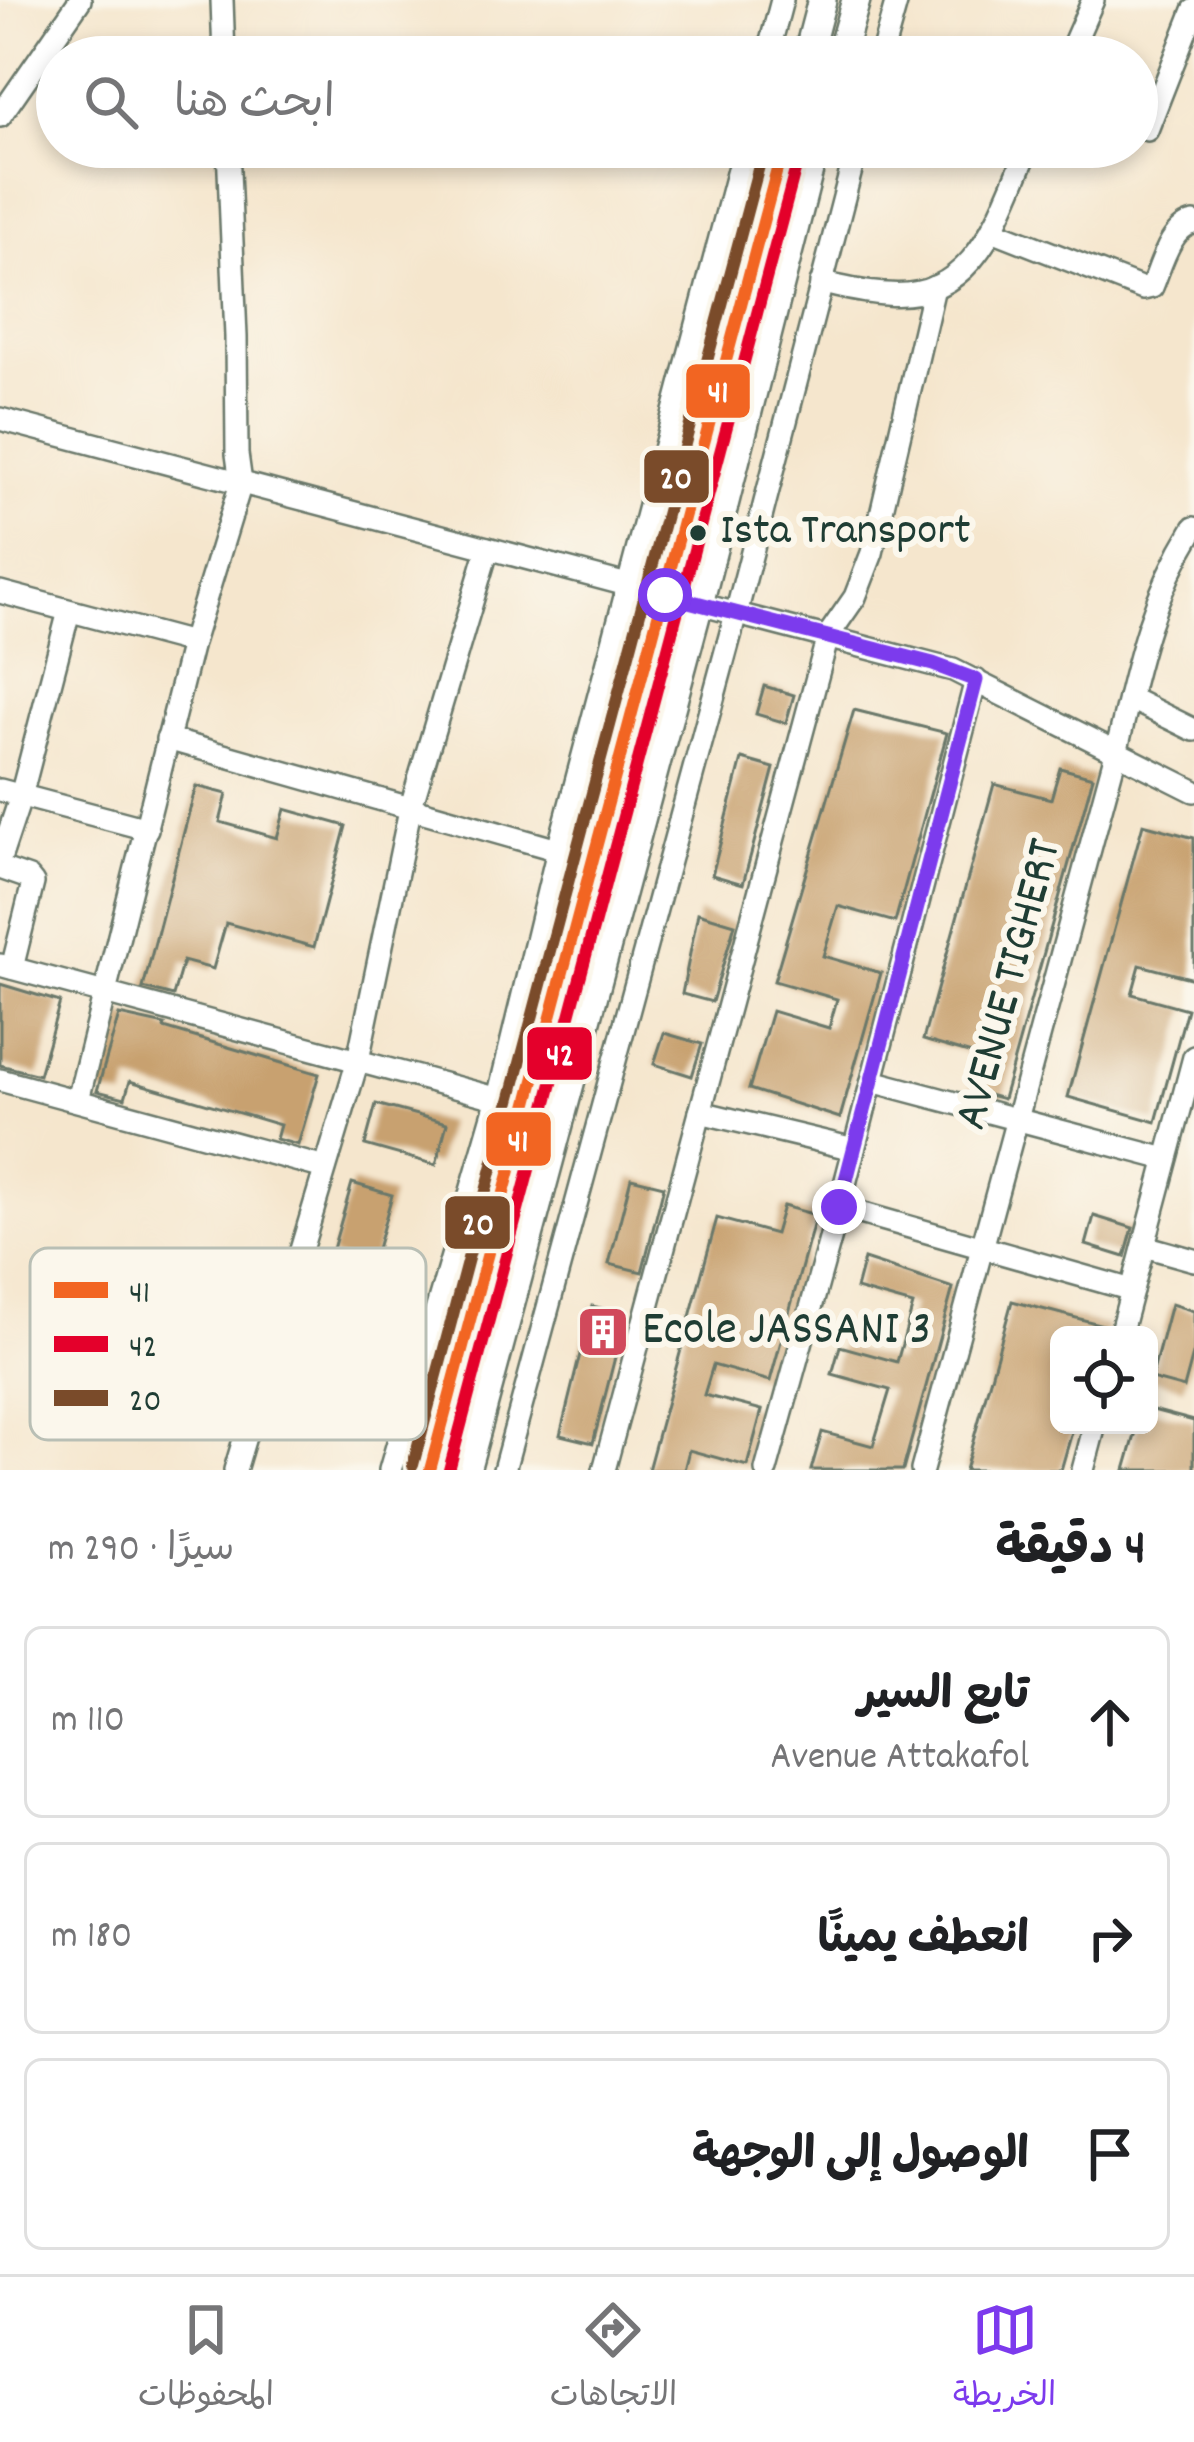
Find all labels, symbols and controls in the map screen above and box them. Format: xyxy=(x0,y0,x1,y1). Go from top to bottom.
search box xyxy=(36,36,1158,168)
icon: search xyxy=(78,69,144,135)
text: ابحث هنا xyxy=(174,74,335,138)
line badge: 41 xyxy=(684,362,752,420)
text: 41 xyxy=(708,372,728,419)
line badge: 20 xyxy=(642,448,711,505)
text: 20 xyxy=(660,458,692,505)
place label: Ista Transport xyxy=(720,501,971,565)
marker: Ista Transport xyxy=(687,522,709,544)
route start xyxy=(638,568,692,622)
street label: AVENUE TIGHERT xyxy=(939,832,1083,1138)
line badge: 42 xyxy=(525,1025,594,1082)
text: 42 xyxy=(546,1035,574,1082)
line badge: 41 xyxy=(484,1110,553,1168)
text: 41 xyxy=(508,1121,528,1168)
route end xyxy=(812,1180,866,1234)
line badge: 20 xyxy=(443,1194,512,1251)
text: 20 xyxy=(462,1204,494,1251)
legend xyxy=(30,1248,426,1440)
text: 41 xyxy=(129,1272,150,1319)
place label: Ecole JASSANI 3 xyxy=(642,1298,931,1367)
building icon: Ecole JASSANI 3 xyxy=(575,1304,631,1360)
text: 42 xyxy=(129,1326,157,1373)
map controls xyxy=(1050,1326,1158,1434)
button: locate xyxy=(1050,1326,1158,1434)
text: 20 xyxy=(129,1380,161,1427)
text: 4 دقيقة xyxy=(996,1516,1146,1588)
text: سيرًا · 290 m xyxy=(48,1524,235,1579)
text: تابع السير xyxy=(858,1666,1029,1730)
icon: ahead xyxy=(1077,1689,1143,1755)
text: 110 m xyxy=(51,1695,125,1750)
text: Avenue Attakafol xyxy=(770,1732,1029,1787)
icon: right xyxy=(1077,1905,1143,1971)
text: انعطف يمينًا xyxy=(818,1910,1029,1974)
text: 180 m xyxy=(51,1911,132,1966)
icon: arrive xyxy=(1077,2121,1143,2187)
text: الوصول إلى الوجهة xyxy=(692,2126,1029,2190)
tab: المحفوظات xyxy=(138,2297,274,2423)
tab: الاتجاهات xyxy=(550,2297,677,2423)
tab: الخريطة xyxy=(953,2297,1056,2423)

